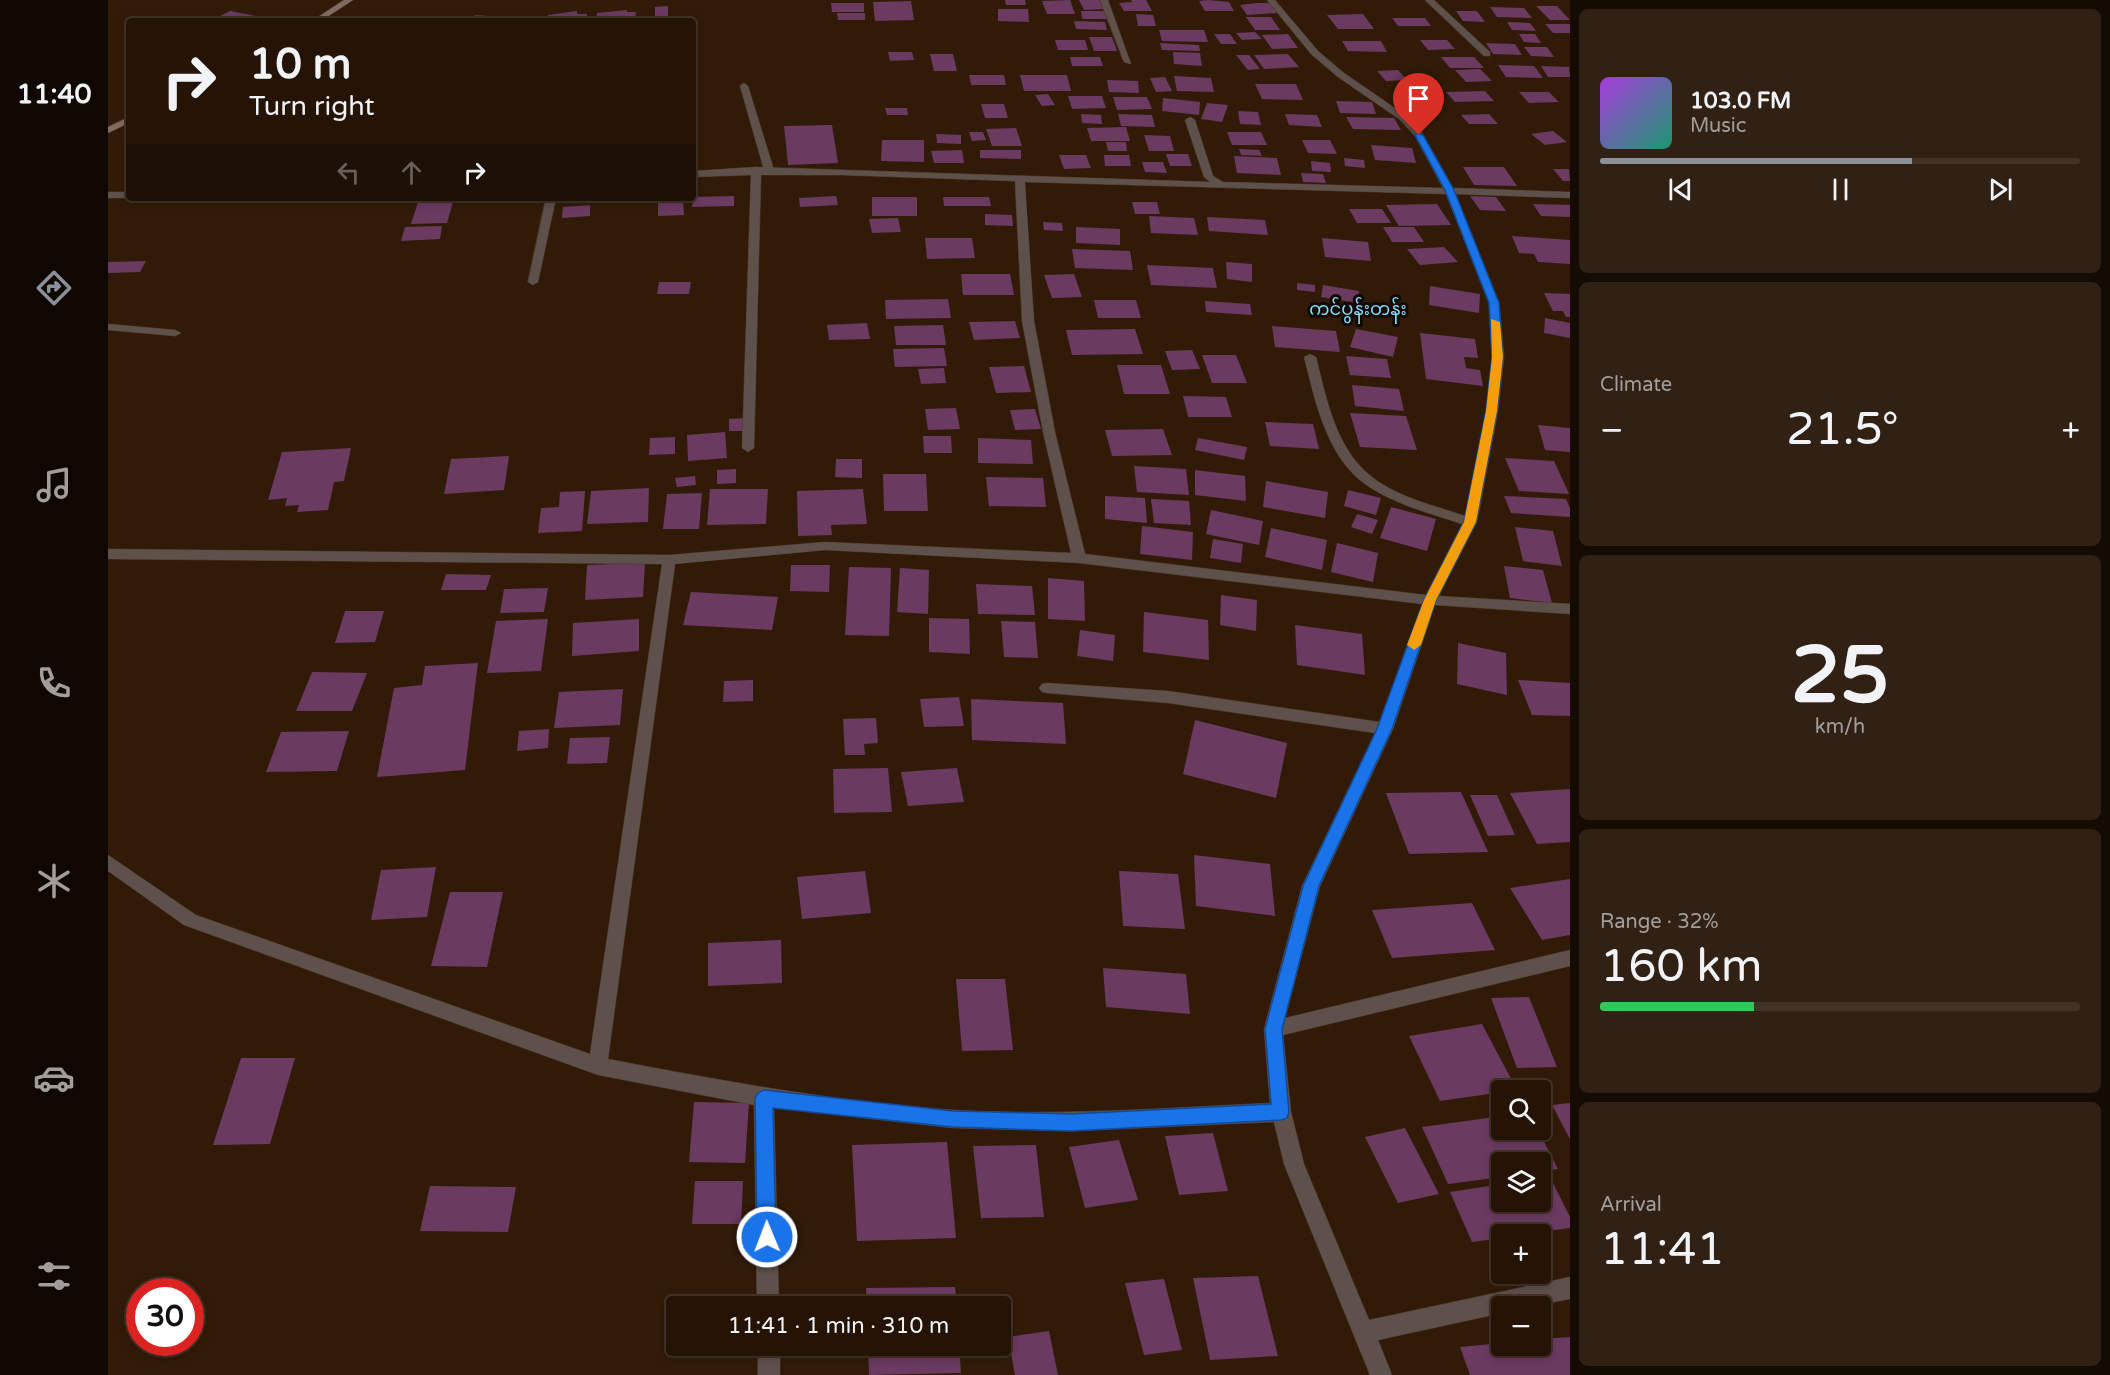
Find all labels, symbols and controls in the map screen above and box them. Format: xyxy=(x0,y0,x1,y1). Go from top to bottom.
text: 10 m xyxy=(249,39,351,90)
icon: right xyxy=(150,42,228,120)
pin xyxy=(1393,73,1444,135)
text: 11:40 xyxy=(17,78,91,111)
icon: arrive xyxy=(1402,82,1435,115)
text: 103.0 FM xyxy=(1690,88,1791,114)
text: Turn right xyxy=(249,90,375,123)
text: Music xyxy=(1690,114,1746,138)
icon: left xyxy=(332,156,365,189)
icon: ahead xyxy=(395,156,428,189)
icon: right xyxy=(458,156,491,189)
icon: previous xyxy=(1664,173,1697,206)
icon: pause xyxy=(1824,173,1857,206)
icon: next xyxy=(1984,173,2017,206)
icon: directions xyxy=(33,267,75,309)
district label: ကင်ပွန်းတန်း xyxy=(1309,296,1407,324)
text: Climate xyxy=(1600,373,1672,397)
text: 21.5° xyxy=(1786,403,1899,457)
text: − xyxy=(1600,411,1624,450)
text: + xyxy=(2061,411,2080,450)
icon: music xyxy=(33,464,75,506)
text: 25 xyxy=(1791,629,1889,723)
icon: phone xyxy=(33,662,75,704)
text: km/h xyxy=(1815,715,1865,739)
icon: climate xyxy=(33,860,75,902)
text: Range · 32% xyxy=(1600,910,1719,934)
text: 160 km xyxy=(1600,940,1762,994)
icon: car xyxy=(33,1057,75,1099)
map controls xyxy=(1491,1080,1551,1356)
button: search xyxy=(1491,1080,1551,1140)
button: layers xyxy=(1491,1152,1551,1212)
text: Arrival xyxy=(1600,1193,1662,1217)
position arrow xyxy=(735,1205,799,1269)
text: 11:41 xyxy=(1600,1223,1725,1277)
button: + xyxy=(1491,1224,1551,1284)
icon: filters xyxy=(33,1255,75,1297)
speed limit sign: 30 xyxy=(126,1278,204,1356)
button: − xyxy=(1491,1296,1551,1356)
text: 11:41 · 1 min · 310 m xyxy=(728,1313,949,1339)

